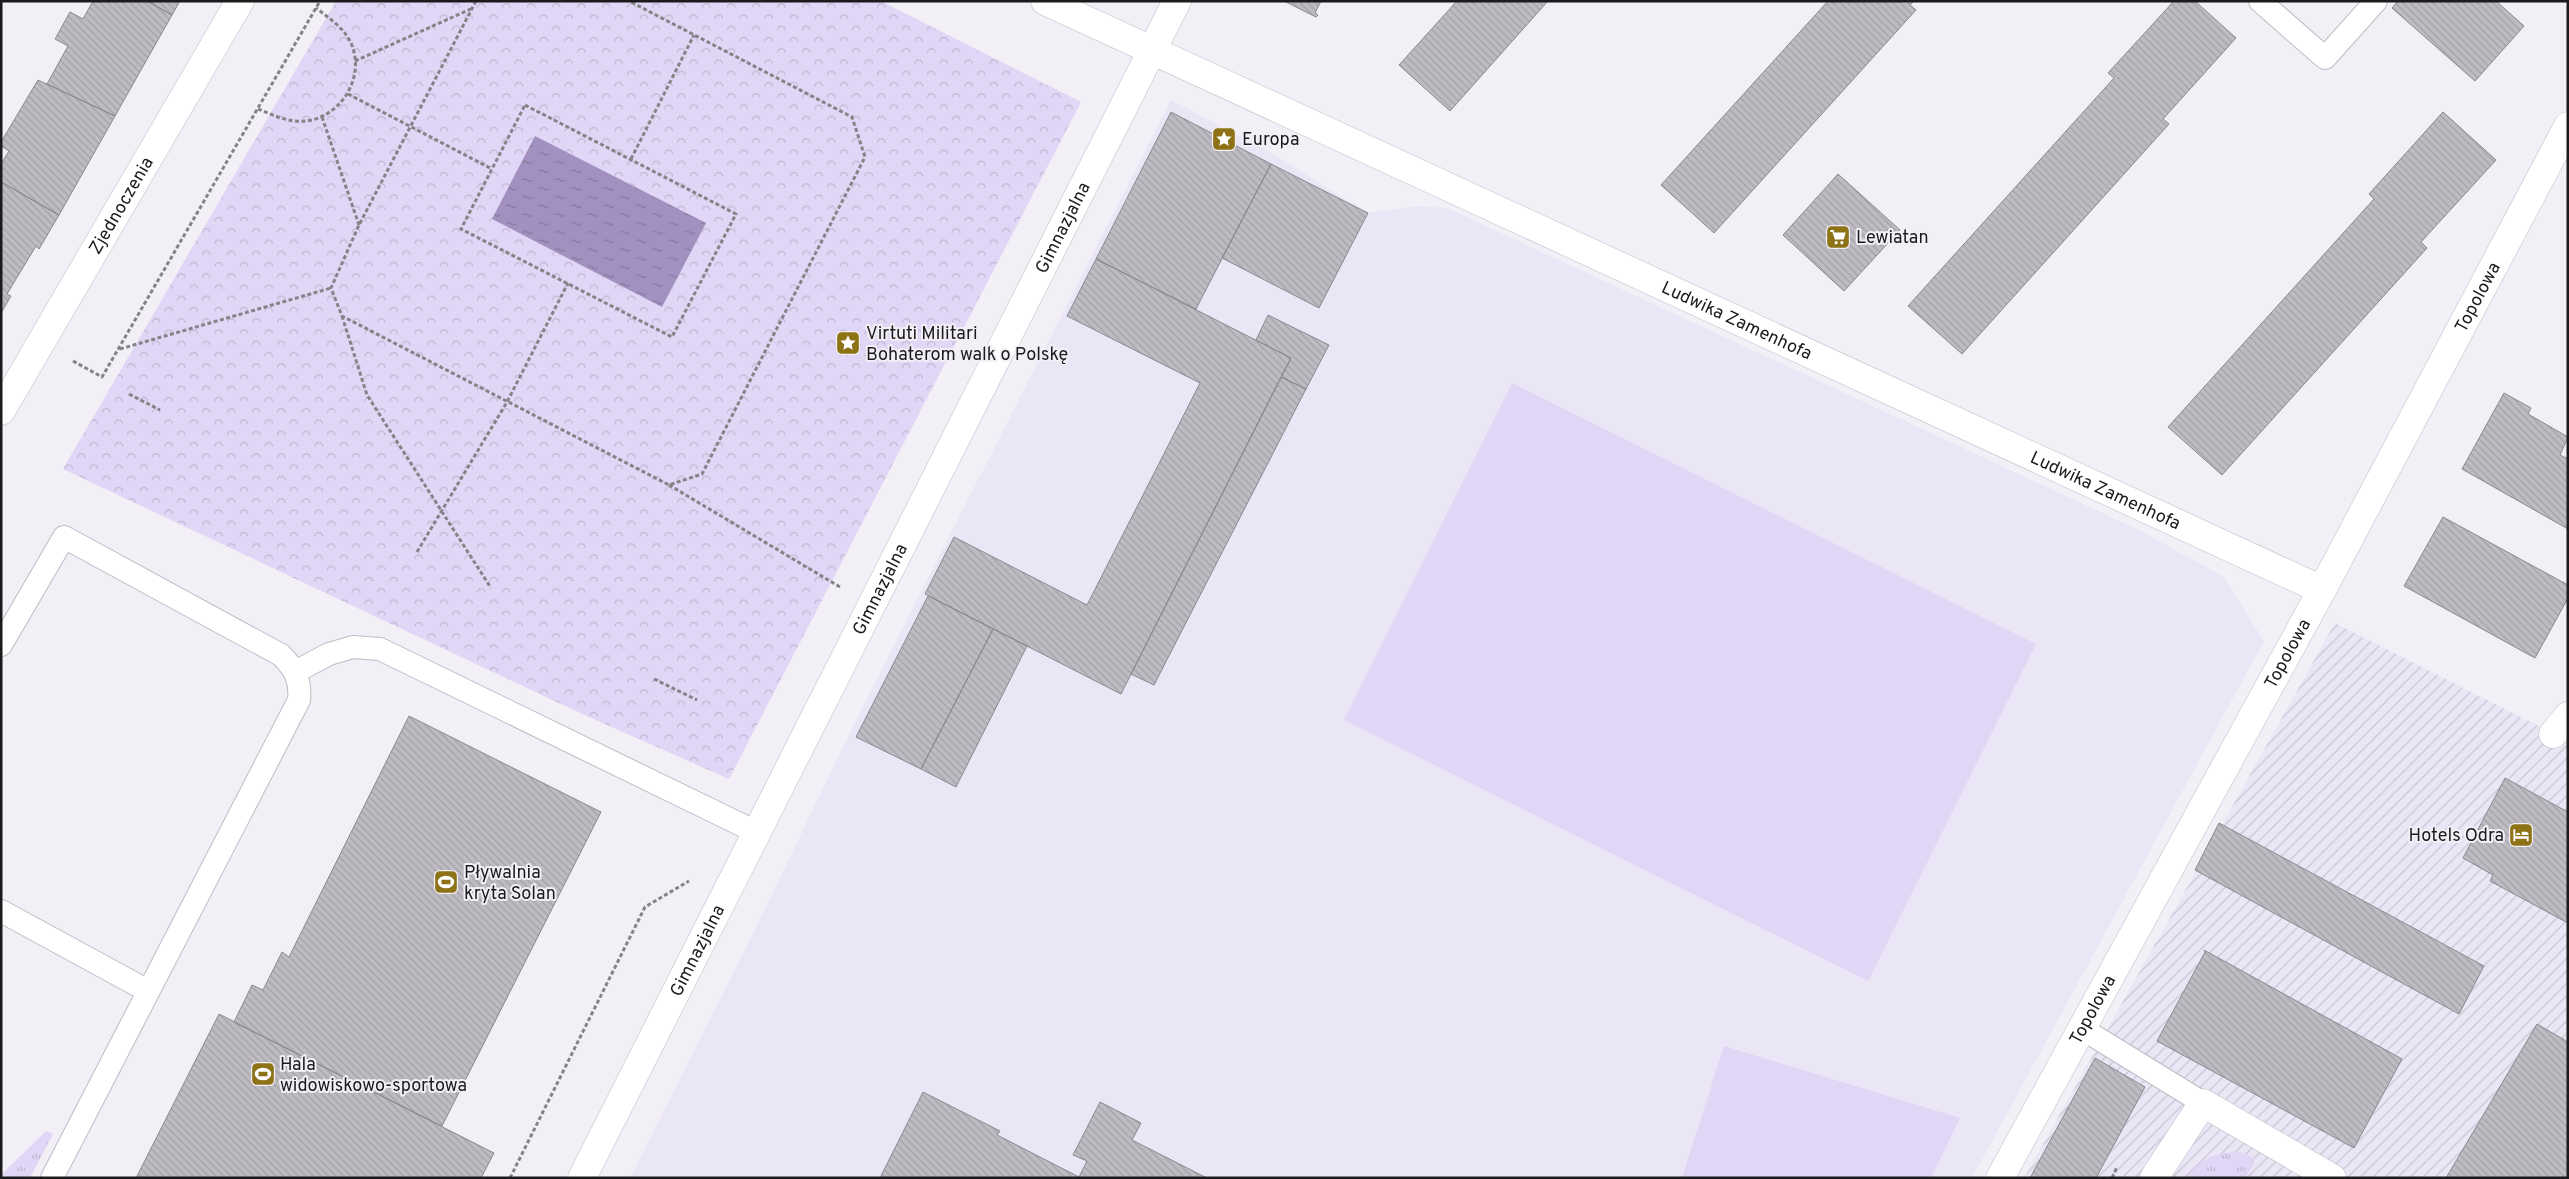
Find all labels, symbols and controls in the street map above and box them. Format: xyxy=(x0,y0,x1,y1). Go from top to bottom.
place icon: Europa xyxy=(1211,126,1237,152)
place label: Europa xyxy=(1242,129,1299,152)
street label: Zjednoczenia xyxy=(85,153,160,259)
street label: Gimnazjalna xyxy=(1031,179,1097,278)
supermarket icon: Lewiatan xyxy=(1825,224,1851,250)
place label: Lewiatan xyxy=(1856,227,1929,250)
street label: Topolowa xyxy=(2451,259,2507,337)
street label: Ludwika Zamenhofa xyxy=(1657,277,1815,366)
place label: Virtuti Militari Bohaterom walk o Polskę xyxy=(866,323,1068,367)
place icon: Virtuti Militari Bohaterom walk o Polskę xyxy=(835,330,861,356)
street label: Ludwika Zamenhofa xyxy=(2026,447,2184,536)
street label: Gimnazjalna xyxy=(848,540,914,639)
street label: Topolowa xyxy=(2260,615,2317,693)
hotel icon: Hotels Odra xyxy=(2508,822,2534,848)
place label: Hotels Odra xyxy=(2409,825,2504,848)
place label: Pływalnia kryta Solan xyxy=(464,862,556,906)
sports icon: Pływalnia kryta Solan xyxy=(433,869,459,895)
street label: Gimnazjalna xyxy=(666,901,731,1001)
street label: Topolowa xyxy=(2065,971,2122,1049)
place label: Hala widowiskowo-sportowa xyxy=(280,1054,467,1098)
sports icon: Hala widowiskowo-sportowa xyxy=(250,1061,276,1087)

